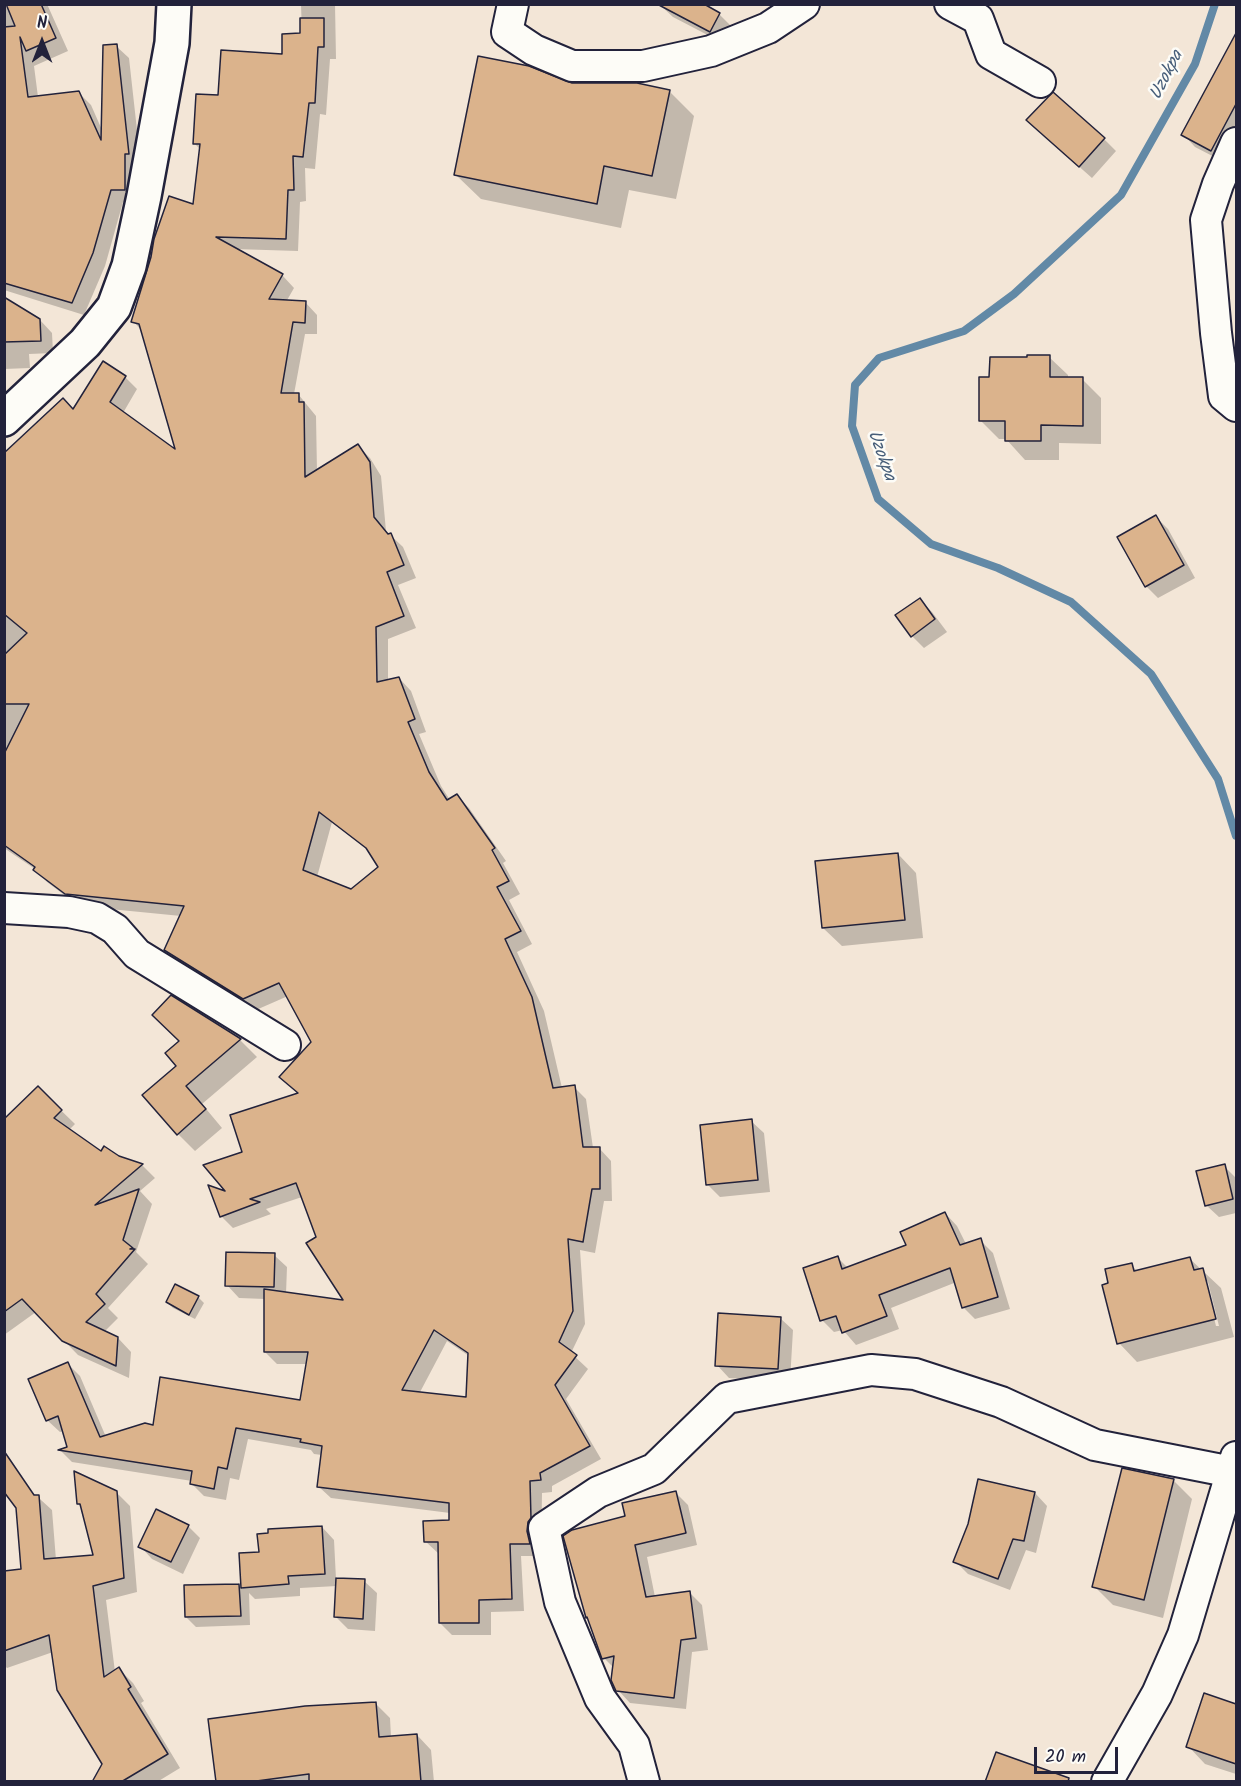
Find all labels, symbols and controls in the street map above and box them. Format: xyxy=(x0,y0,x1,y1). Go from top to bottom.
text: N xyxy=(37,11,47,36)
north arrow xyxy=(12,12,72,72)
water label: Uzokpa xyxy=(1146,48,1190,104)
water label: Uzokpa xyxy=(861,428,899,484)
scale bar xyxy=(1037,1735,1121,1773)
text: 20 m xyxy=(1045,1743,1086,1772)

